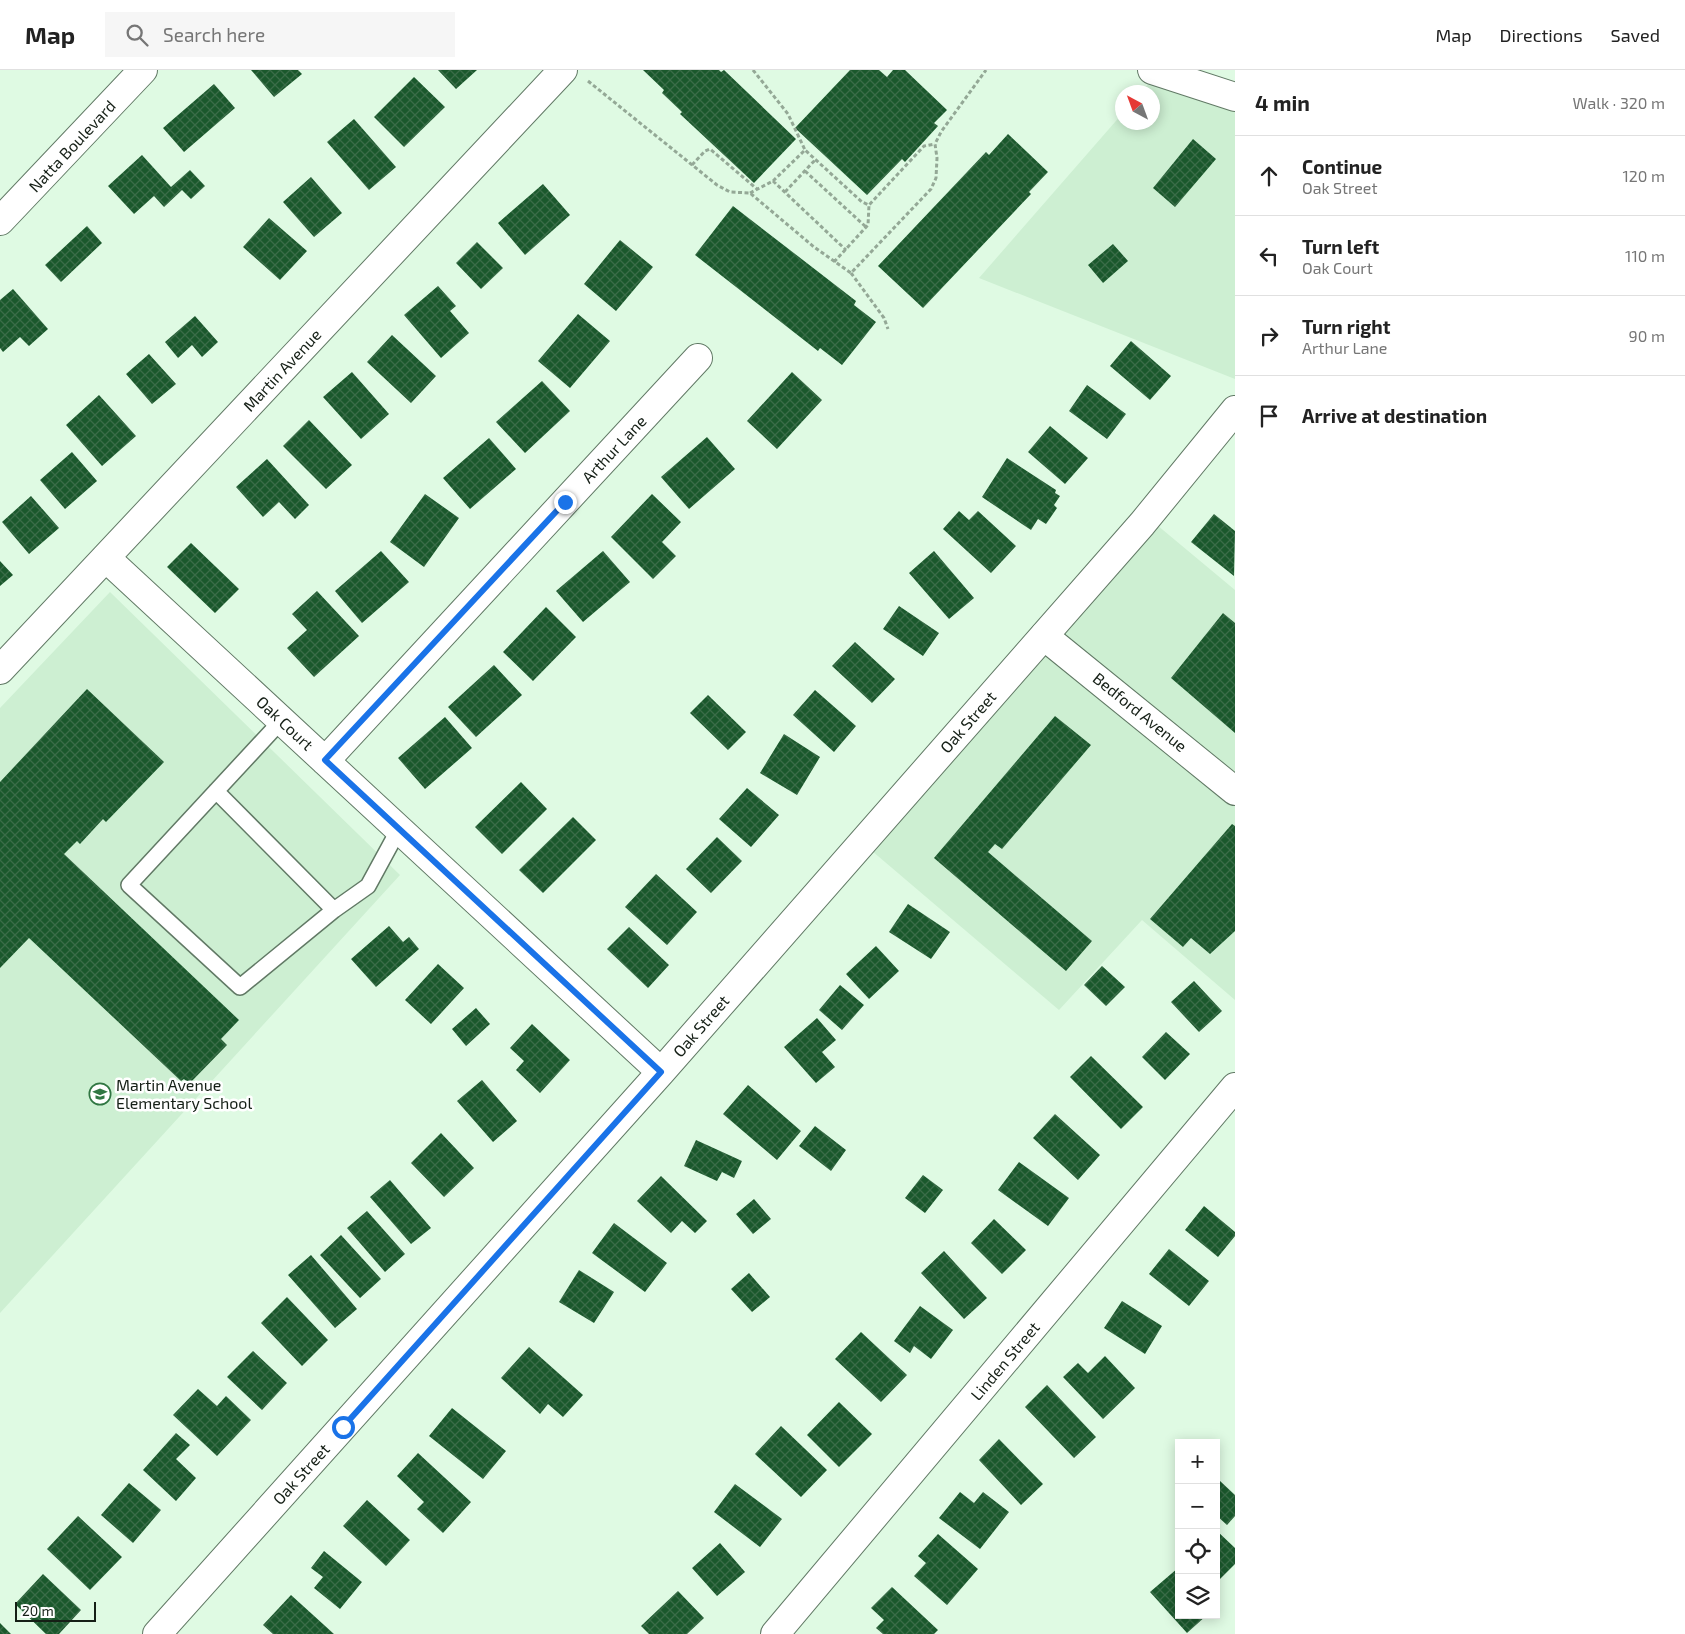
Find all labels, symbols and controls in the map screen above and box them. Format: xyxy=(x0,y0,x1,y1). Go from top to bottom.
search box xyxy=(105,12,455,57)
text: Map xyxy=(25,20,75,49)
icon: search xyxy=(123,21,151,49)
text: Search here xyxy=(163,23,265,46)
text: Map xyxy=(1435,24,1472,46)
text: Directions xyxy=(1500,24,1583,46)
text: Saved xyxy=(1611,24,1660,46)
north arrow xyxy=(1115,85,1160,130)
text: 4 min xyxy=(1255,90,1310,115)
text: Walk · 320 m xyxy=(1572,93,1665,112)
street label: Natta Boulevard xyxy=(24,96,119,196)
text: Continue xyxy=(1302,155,1382,178)
icon: ahead xyxy=(1255,162,1283,190)
text: 120 m xyxy=(1622,166,1665,185)
text: Oak Street xyxy=(1302,178,1378,197)
text: Turn left xyxy=(1302,235,1379,258)
icon: left xyxy=(1255,242,1283,270)
text: 110 m xyxy=(1625,246,1665,265)
text: Oak Court xyxy=(1302,258,1373,277)
text: Turn right xyxy=(1302,315,1390,338)
icon: right xyxy=(1255,322,1283,350)
street label: Martin Avenue xyxy=(239,325,325,415)
text: 90 m xyxy=(1629,326,1665,345)
text: Arthur Lane xyxy=(1302,338,1387,357)
icon: arrive xyxy=(1255,402,1283,430)
text: Arrive at destination xyxy=(1302,404,1487,427)
street label: Arthur Lane xyxy=(578,411,650,486)
route end xyxy=(554,491,577,514)
street label: Bedford Avenue xyxy=(1090,668,1191,755)
street label: Oak Street xyxy=(936,687,1000,756)
street label: Oak Court xyxy=(253,692,318,754)
street label: Oak Street xyxy=(669,991,733,1060)
place label: Martin Avenue Elementary School xyxy=(116,1075,252,1112)
school or university icon: Martin Avenue Elementary School xyxy=(88,1082,112,1106)
street label: Linden Street xyxy=(966,1318,1043,1404)
route start xyxy=(332,1416,355,1439)
street label: Oak Street xyxy=(268,1439,333,1508)
map controls xyxy=(1175,1439,1220,1619)
button: + xyxy=(1175,1439,1220,1484)
button: − xyxy=(1175,1484,1220,1529)
button: locate xyxy=(1175,1529,1220,1574)
button: layers xyxy=(1175,1574,1220,1619)
scale bar xyxy=(15,1599,96,1622)
text: 20 m xyxy=(22,1602,54,1619)

